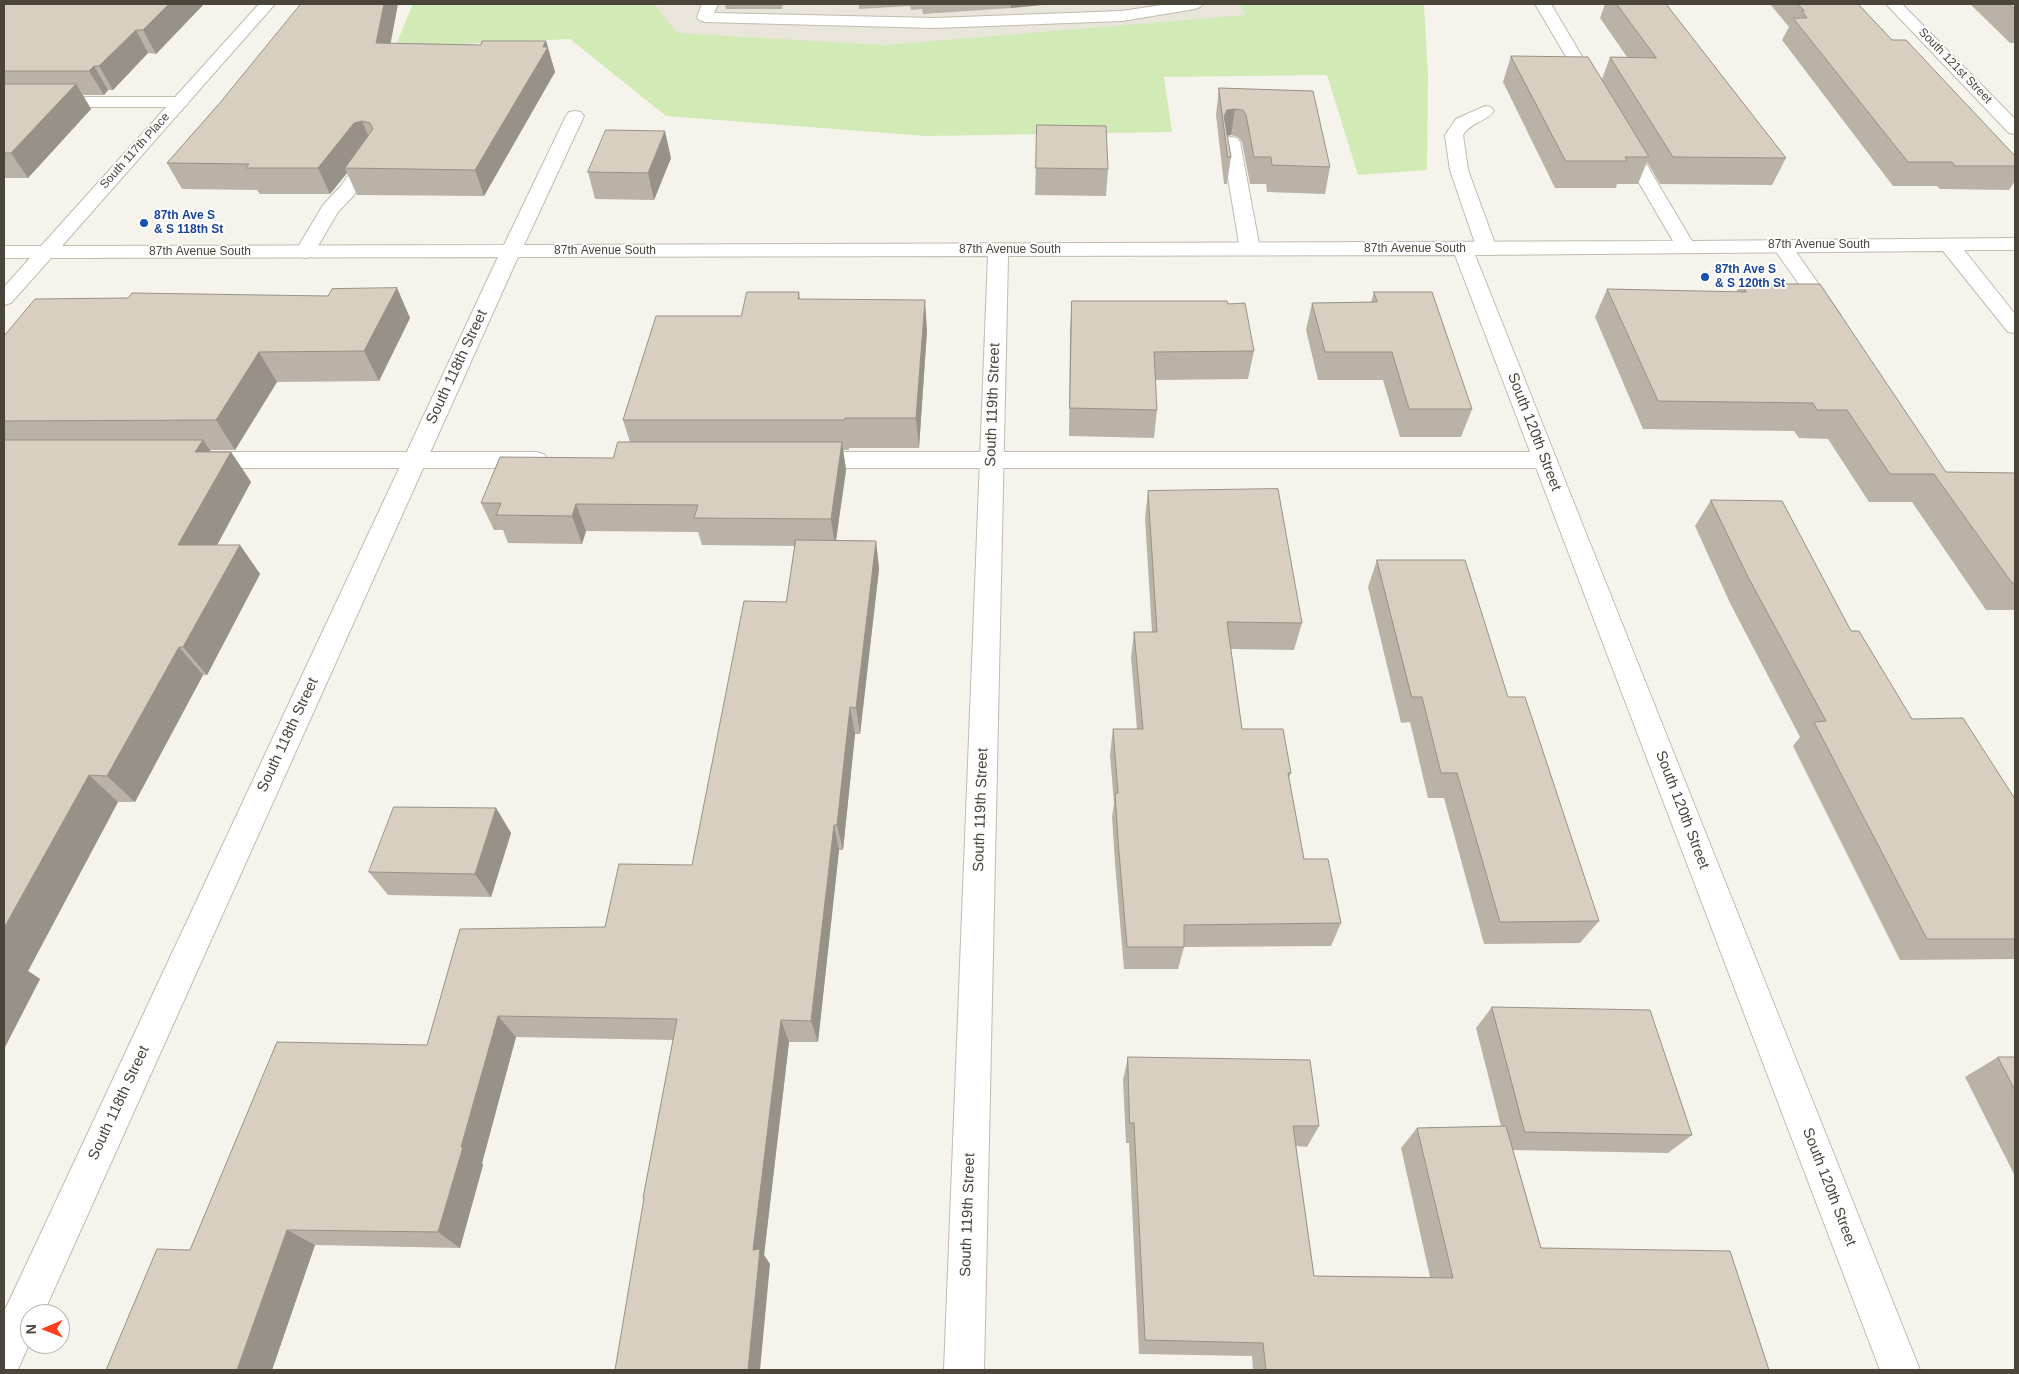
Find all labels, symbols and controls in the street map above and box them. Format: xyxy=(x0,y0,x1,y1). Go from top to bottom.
street label: South 121st Street xyxy=(1915,25,1995,107)
street label: South 117th Place xyxy=(97,110,173,192)
place label: 87th Ave S & S 118th St xyxy=(154,209,223,237)
marker: 87th Ave S & S 118th St xyxy=(138,217,150,229)
street label: 87th Avenue South xyxy=(1768,238,1870,252)
street label: 87th Avenue South xyxy=(1364,242,1466,256)
street label: 87th Avenue South xyxy=(959,243,1061,257)
street label: 87th Avenue South xyxy=(554,244,656,258)
street label: 87th Avenue South xyxy=(149,245,251,259)
place label: 87th Ave S & S 120th St xyxy=(1715,263,1785,291)
marker: 87th Ave S & S 120th St xyxy=(1699,271,1711,283)
street label: South 118th Street xyxy=(423,307,491,427)
street label: South 119th Street xyxy=(982,343,1004,467)
street label: South 120th Street xyxy=(1503,370,1565,494)
street label: South 118th Street xyxy=(254,675,322,795)
street label: South 119th Street xyxy=(970,748,992,872)
street label: South 120th Street xyxy=(1651,748,1713,872)
street label: South 118th Street xyxy=(85,1043,153,1163)
street label: South 120th Street xyxy=(1798,1125,1860,1249)
street label: South 119th Street xyxy=(957,1153,979,1277)
north arrow xyxy=(20,1304,70,1354)
text: N xyxy=(23,1324,39,1334)

